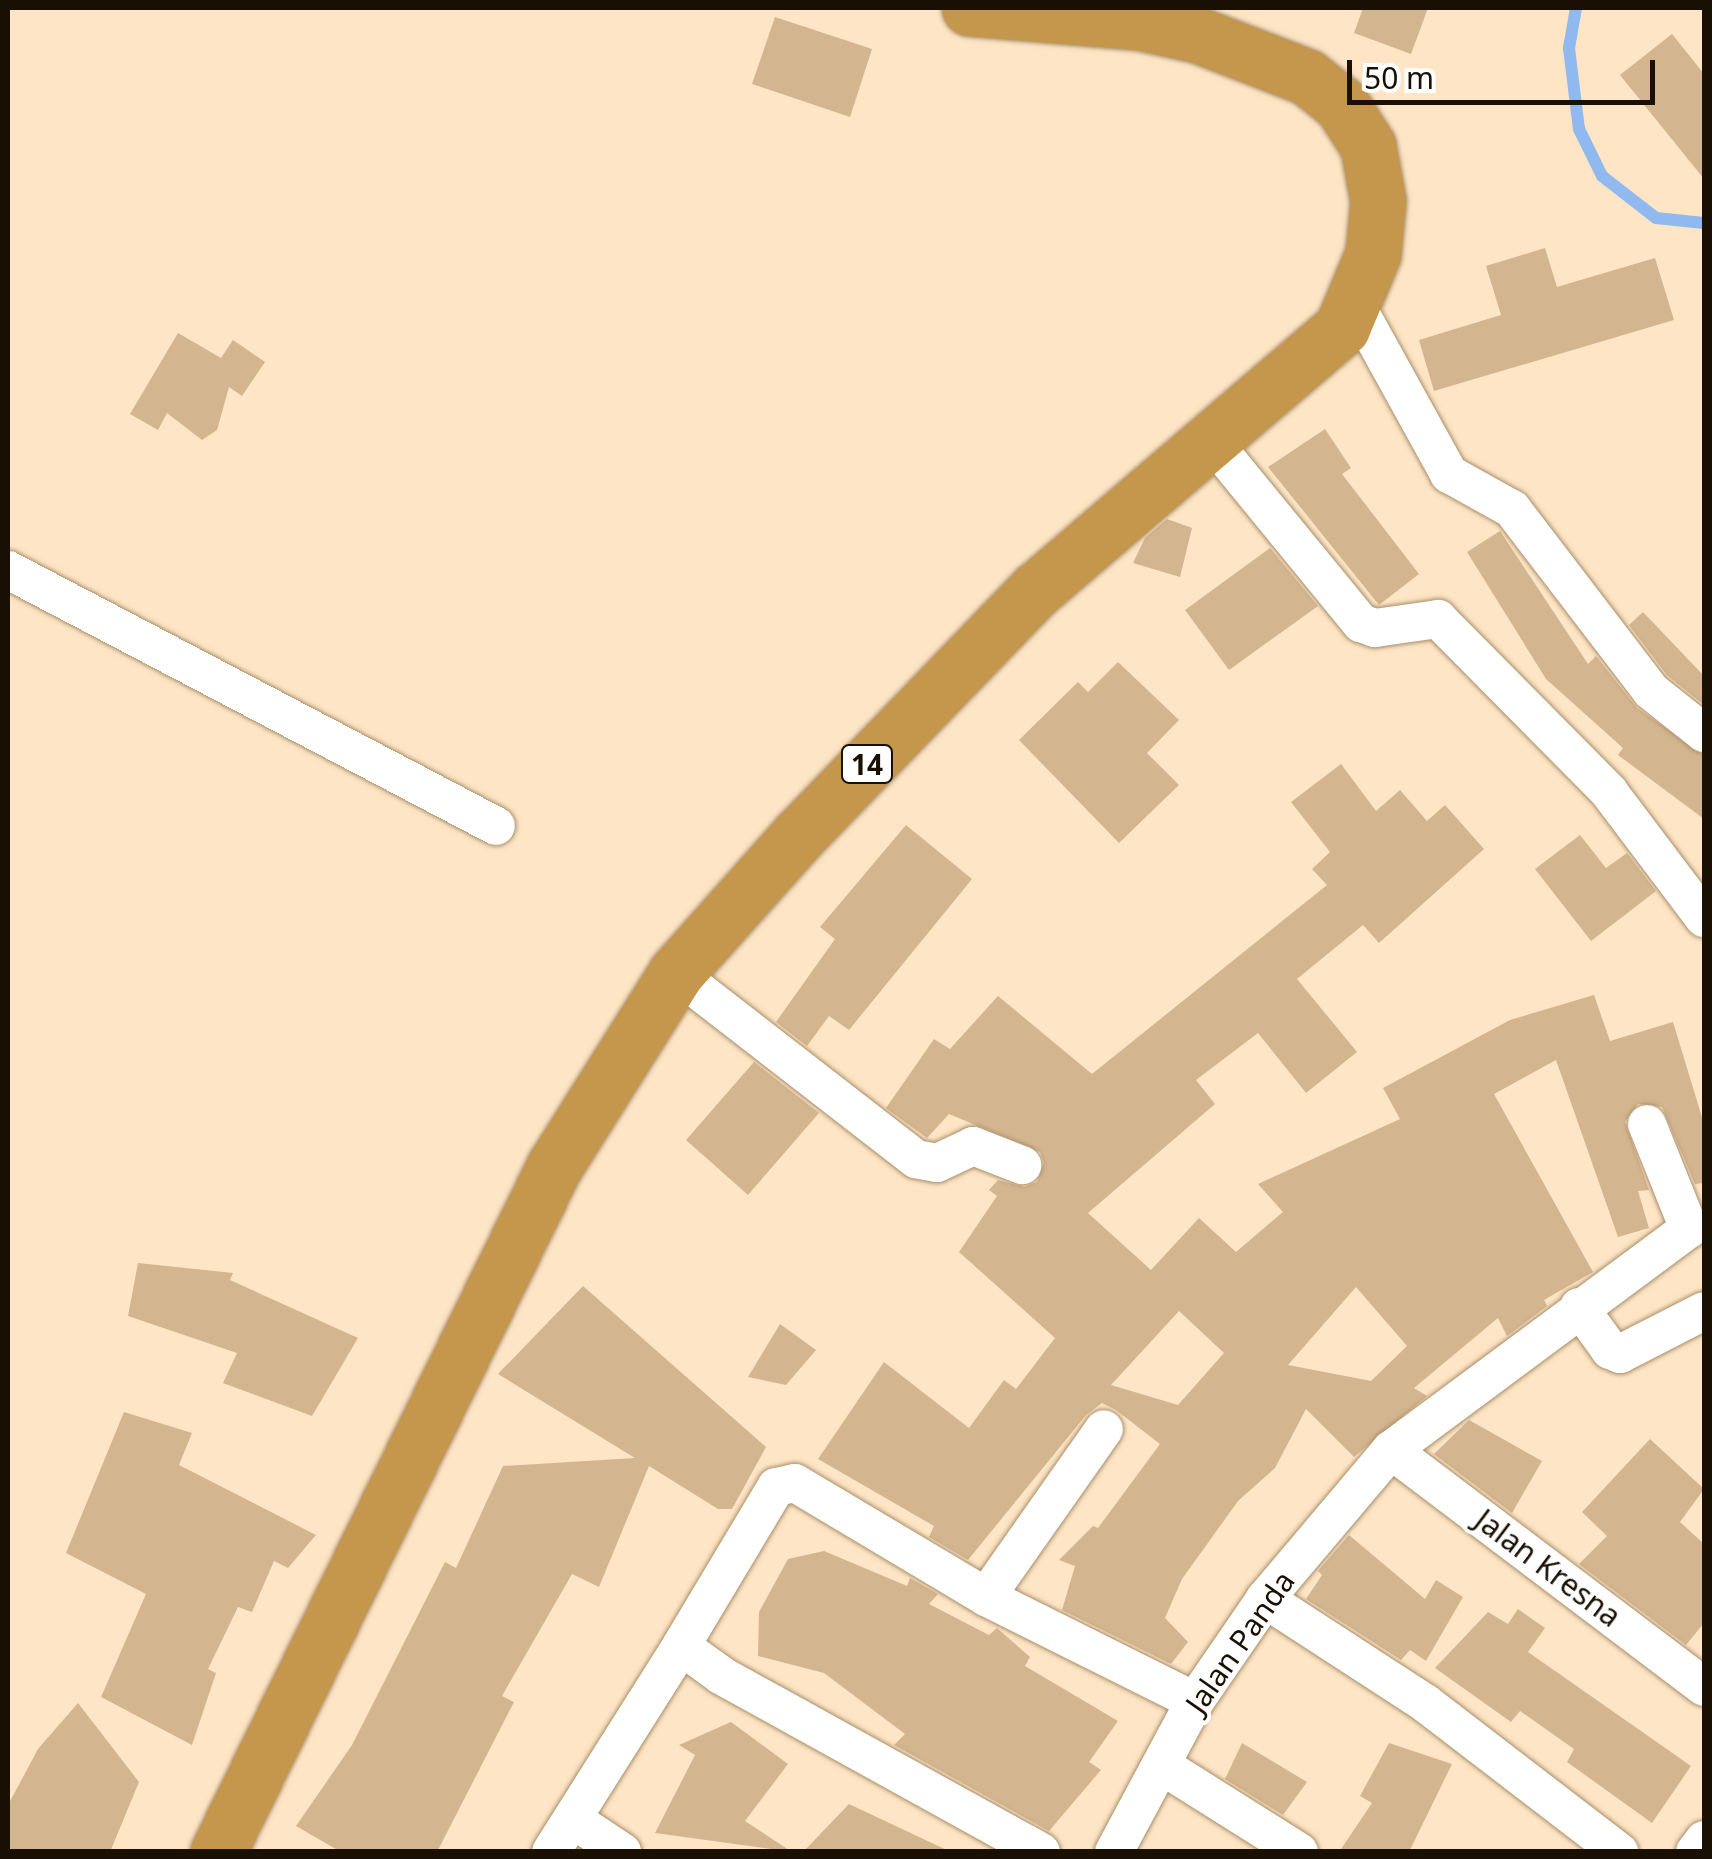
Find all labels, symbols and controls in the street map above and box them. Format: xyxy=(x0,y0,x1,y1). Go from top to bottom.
scale bar xyxy=(1352,40,1660,102)
text: 50 m xyxy=(1364,57,1434,98)
road number: 14 xyxy=(840,741,894,787)
street label: Jalan Kresna xyxy=(1468,1502,1628,1634)
street label: Jalan Panda xyxy=(1178,1564,1302,1720)

